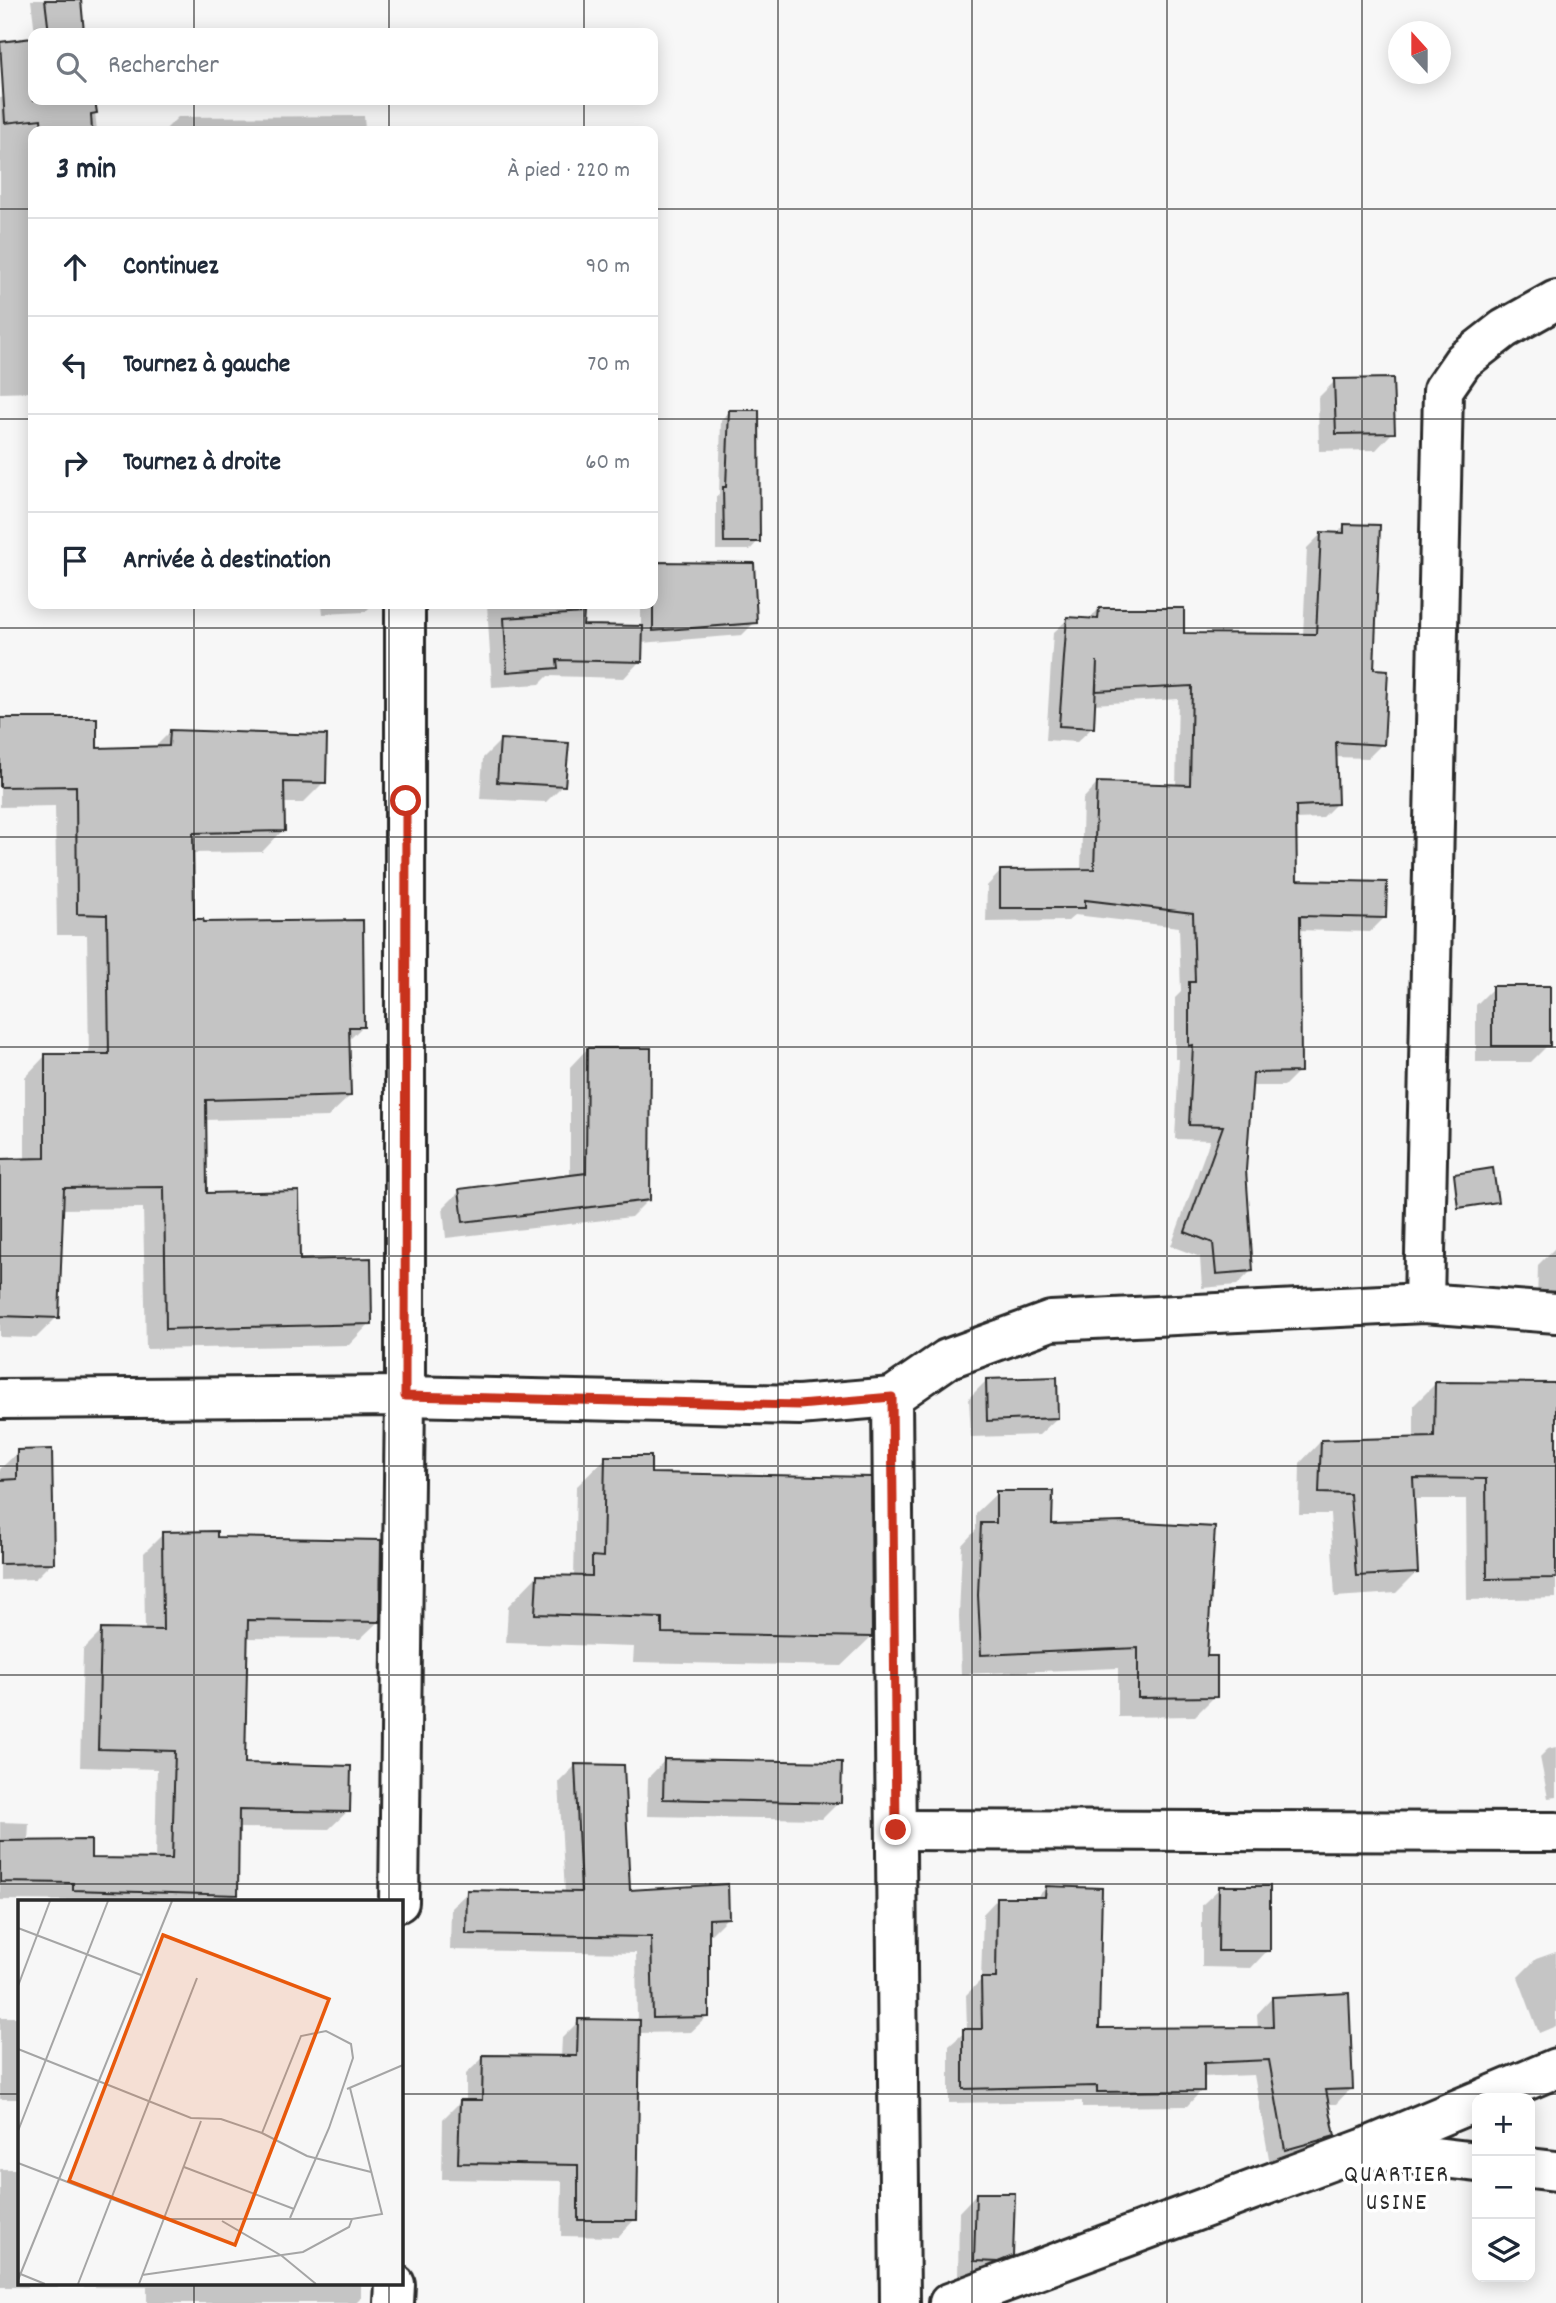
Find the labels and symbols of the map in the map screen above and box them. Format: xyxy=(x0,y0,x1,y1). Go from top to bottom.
north arrow xyxy=(1388,21,1451,84)
route start xyxy=(390,785,421,816)
route end xyxy=(880,1814,911,1845)
inset map xyxy=(18,1900,402,2286)
district label: QUARTIER USINE xyxy=(1344,2159,1450,2221)

